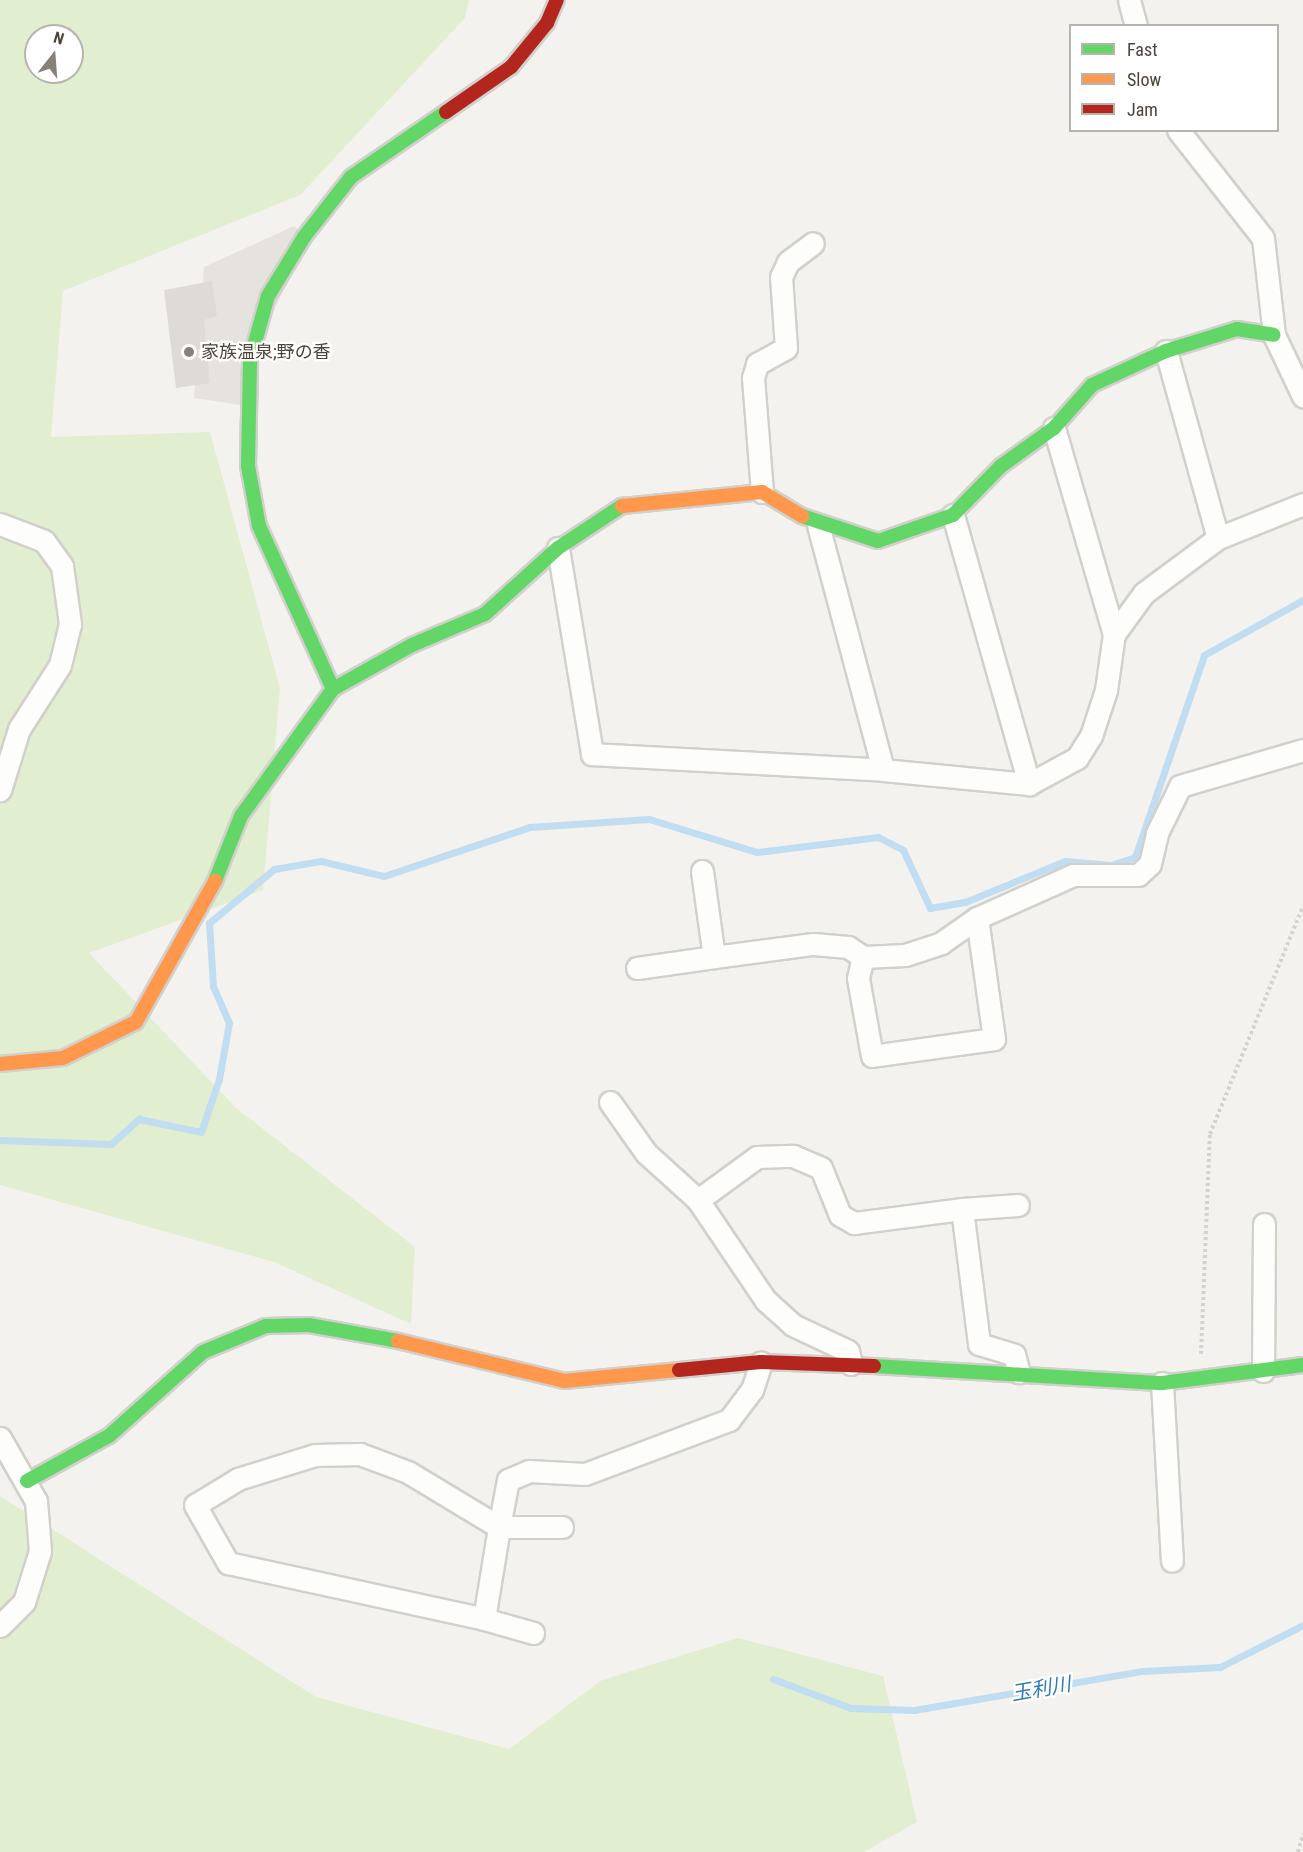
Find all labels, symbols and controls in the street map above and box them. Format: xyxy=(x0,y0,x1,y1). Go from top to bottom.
north arrow xyxy=(24,24,84,84)
legend xyxy=(1069,24,1279,132)
text: N xyxy=(51,28,66,49)
text: Fast xyxy=(1127,39,1158,60)
text: Slow xyxy=(1127,69,1161,90)
text: Jam xyxy=(1127,99,1158,120)
place label: 家族温泉;野の香 xyxy=(201,341,331,363)
marker: 家族温泉;野の香 xyxy=(182,345,196,359)
water label: 玉利川 xyxy=(1009,1672,1073,1706)

